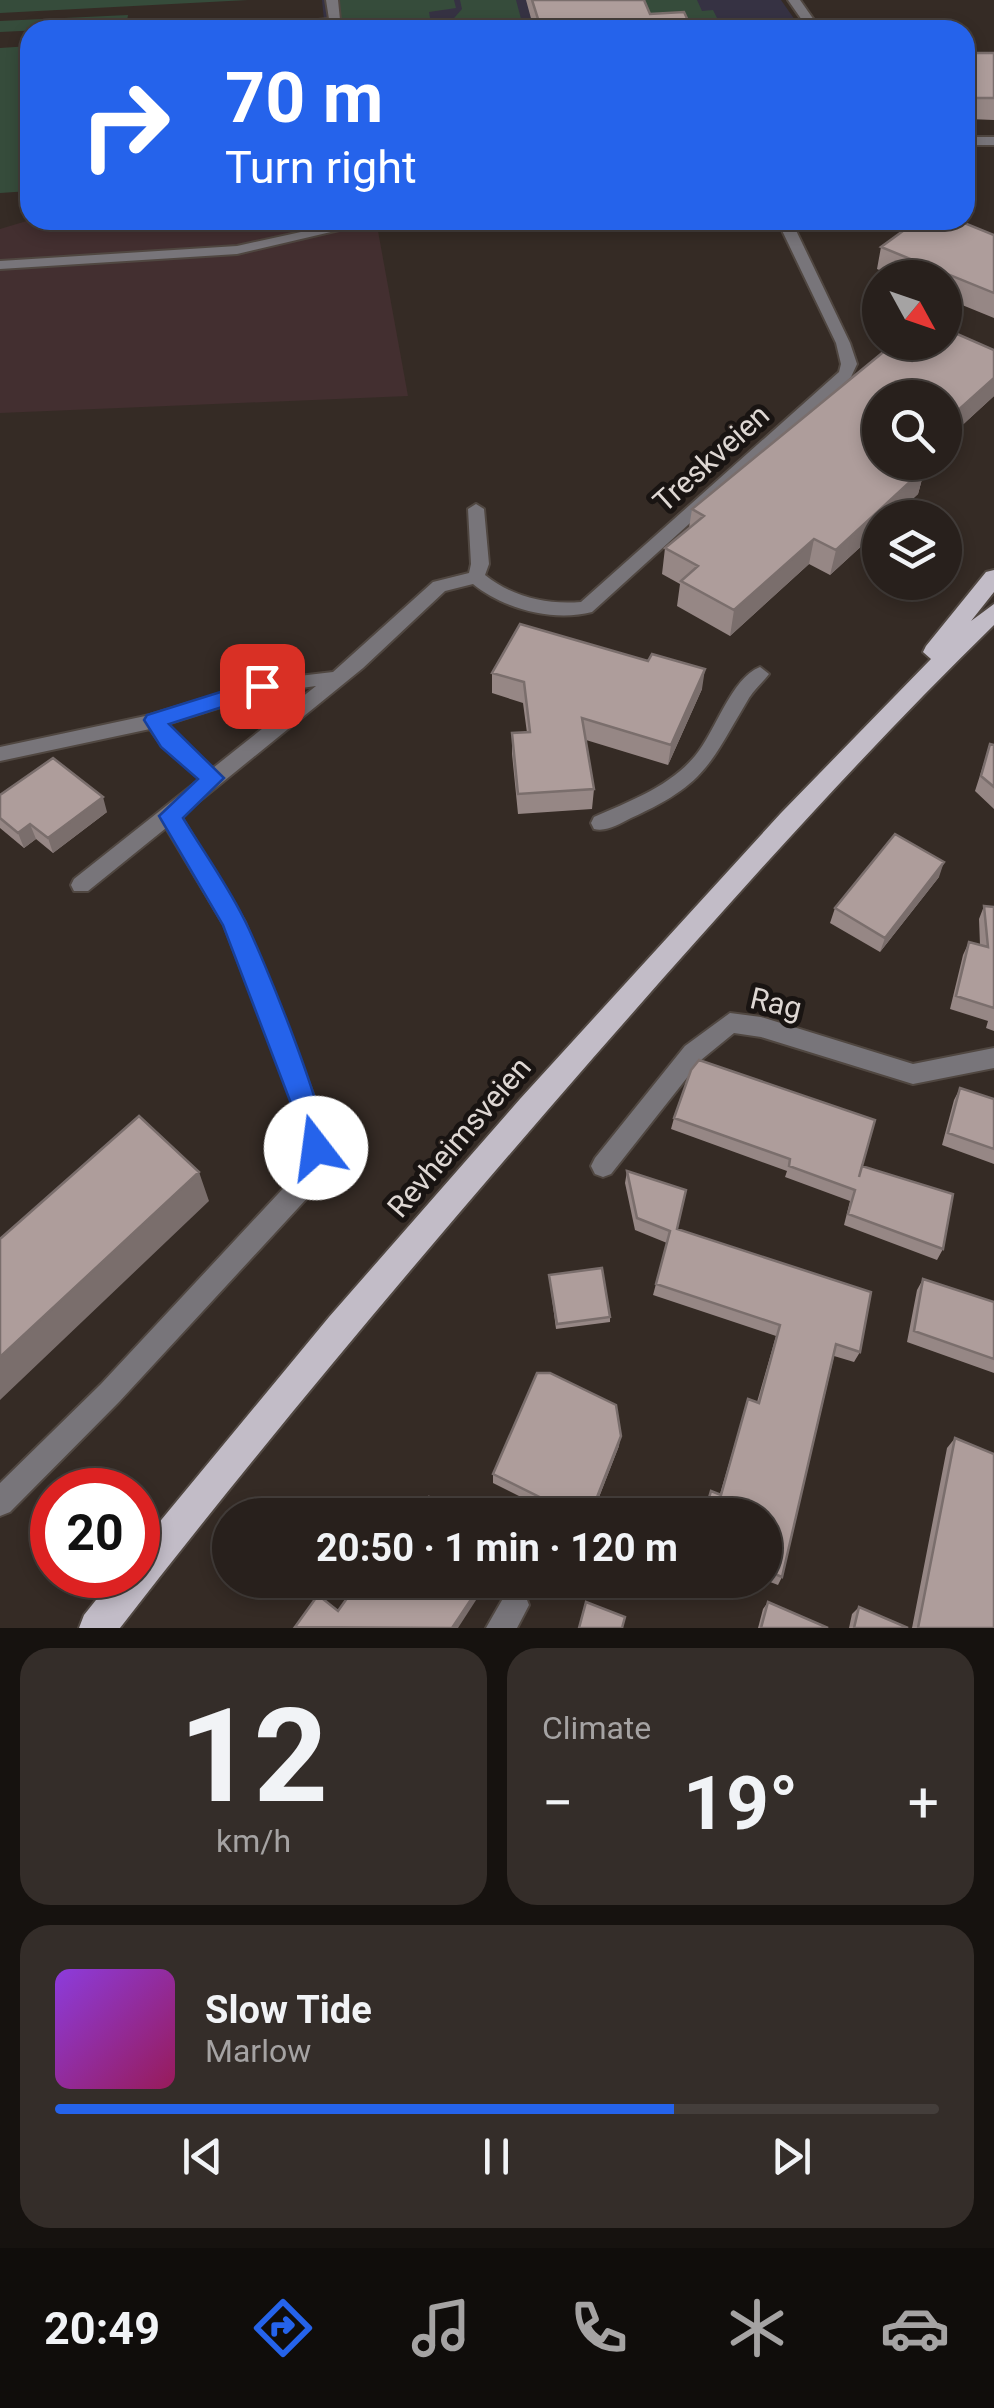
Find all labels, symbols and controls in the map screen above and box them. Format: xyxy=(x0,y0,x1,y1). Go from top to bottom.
text: 70 m xyxy=(225,57,383,139)
icon: right xyxy=(60,60,190,190)
text: Turn right xyxy=(225,141,417,194)
north arrow xyxy=(862,260,962,360)
map controls xyxy=(862,260,962,600)
button: search xyxy=(862,380,962,480)
street label: Treskveien xyxy=(646,397,776,519)
button: layers xyxy=(862,500,962,600)
pin xyxy=(220,644,305,729)
icon: arrive xyxy=(235,659,290,714)
street label: Rag xyxy=(747,980,805,1026)
street label: Revheimsveien xyxy=(380,1050,538,1224)
position arrow xyxy=(264,1096,368,1200)
speed limit sign: 20 xyxy=(30,1468,160,1598)
text: 20:50 · 1 min · 120 m xyxy=(316,1526,678,1570)
text: 12 xyxy=(179,1680,328,1833)
text: Climate xyxy=(542,1709,651,1747)
text: 19° xyxy=(683,1759,798,1847)
text: − xyxy=(542,1771,573,1835)
text: + xyxy=(908,1771,939,1835)
text: km/h xyxy=(216,1822,291,1860)
text: Slow Tide xyxy=(205,1988,372,2032)
text: Marlow xyxy=(205,2032,311,2070)
icon: previous xyxy=(175,2129,230,2184)
icon: pause xyxy=(469,2129,524,2184)
icon: next xyxy=(764,2129,819,2184)
icon: directions xyxy=(248,2293,318,2363)
icon: music xyxy=(406,2293,476,2363)
icon: phone xyxy=(564,2293,634,2363)
icon: climate xyxy=(722,2293,792,2363)
icon: car xyxy=(880,2293,950,2363)
text: 20:49 xyxy=(44,2302,160,2355)

